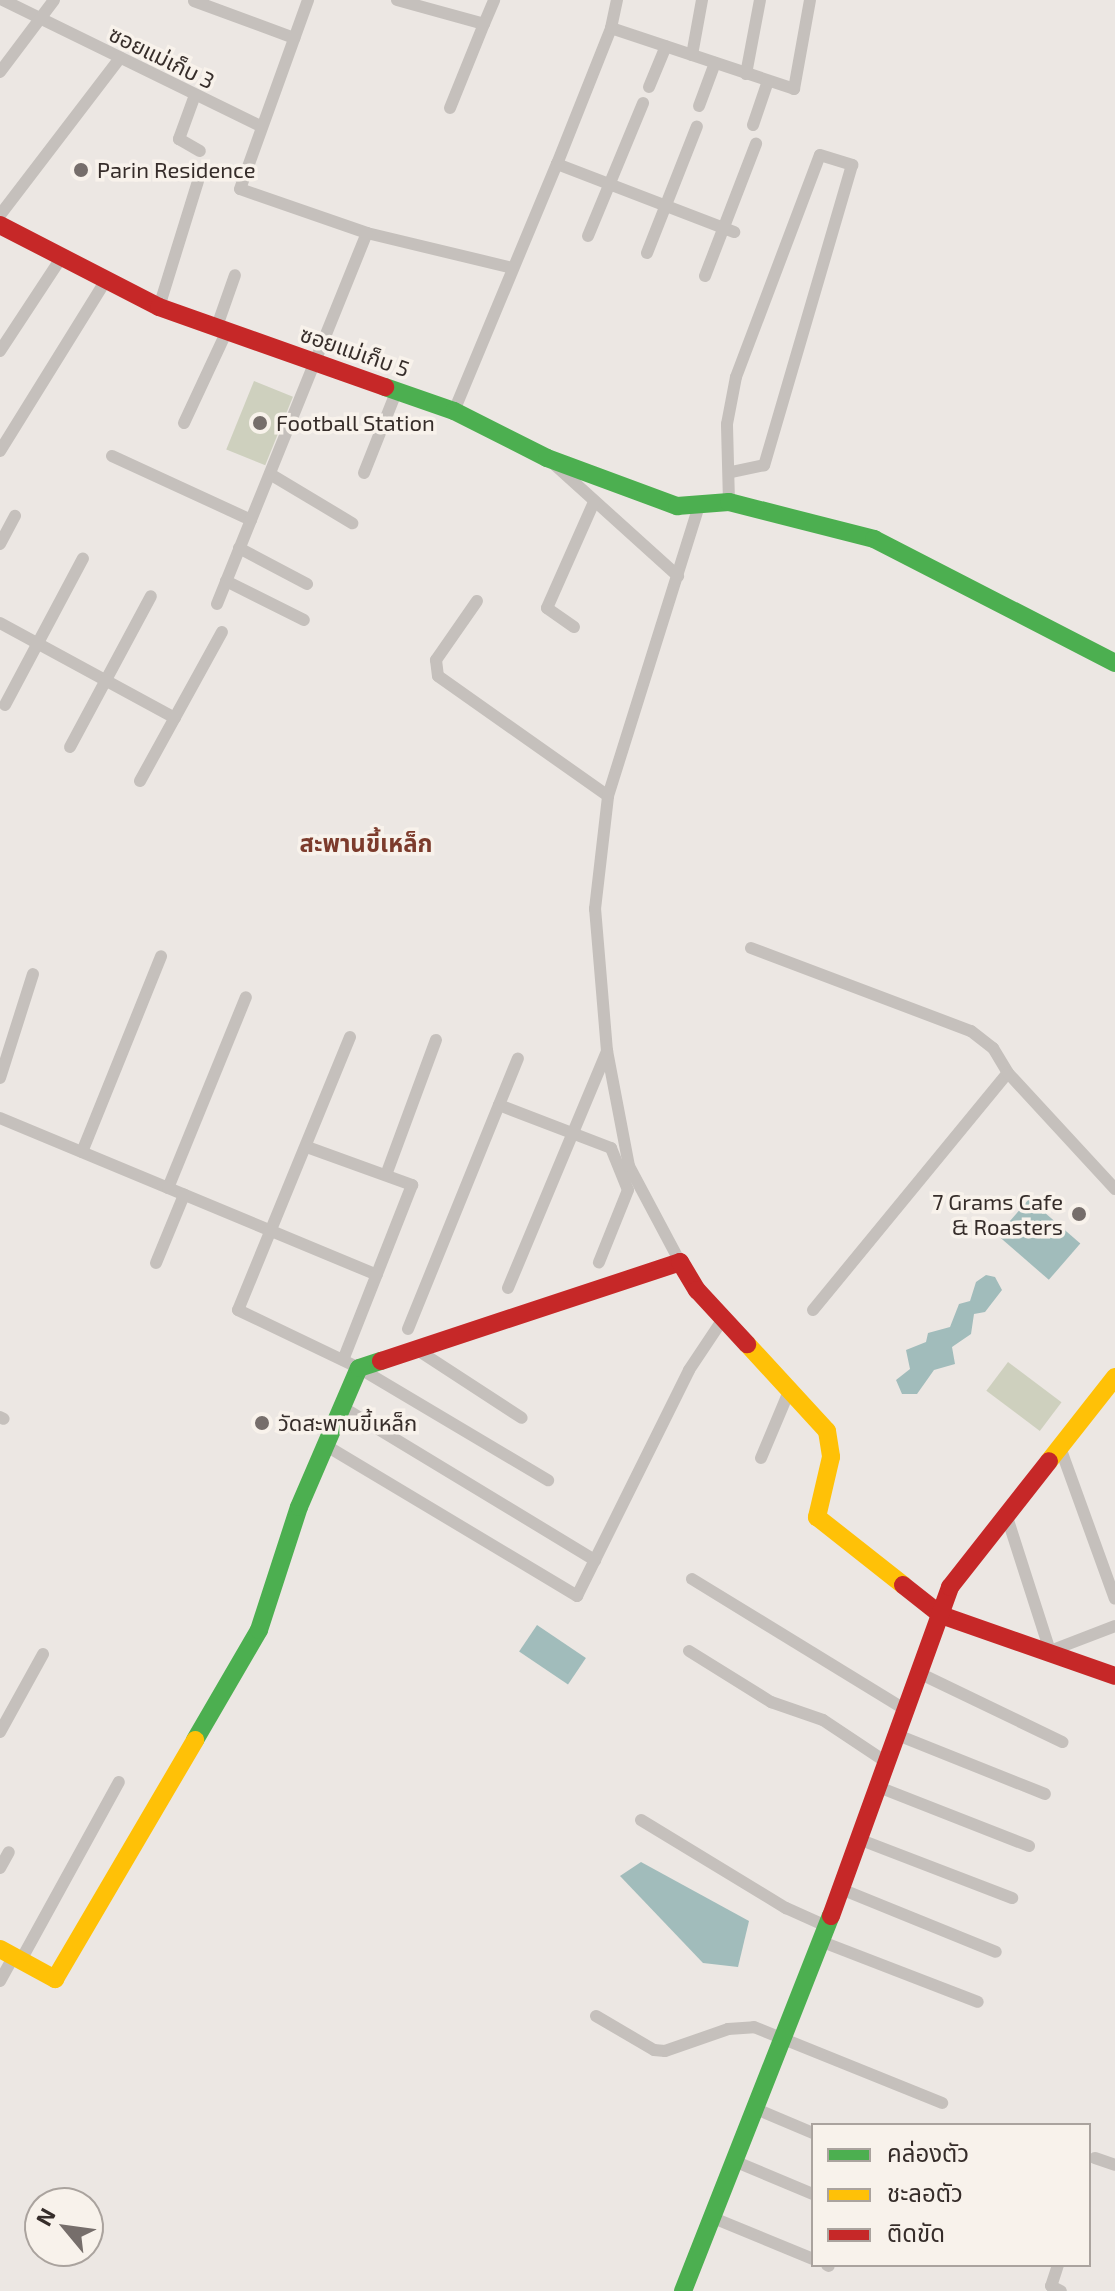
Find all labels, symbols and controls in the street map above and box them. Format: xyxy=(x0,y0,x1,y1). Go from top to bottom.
street label: ซอยแม่เก็บ 3 xyxy=(105,20,219,94)
place label: Parin Residence xyxy=(97,157,255,183)
marker: Parin Residence xyxy=(72,161,90,179)
street label: ซอยแม่เก็บ 5 xyxy=(297,320,413,382)
place label: Football Station xyxy=(276,410,435,436)
marker: Football Station xyxy=(251,414,269,432)
district label: สะพานขี้เหล็ก xyxy=(299,829,433,857)
place label: 7 Grams Cafe & Roasters xyxy=(932,1188,1063,1240)
marker: 7 Grams Cafe & Roasters xyxy=(1070,1205,1088,1223)
place label: วัดสะพานขี้เหล็ก xyxy=(278,1410,417,1436)
marker: วัดสะพานขี้เหล็ก xyxy=(253,1414,271,1432)
legend xyxy=(811,2123,1091,2267)
text: คล่องตัว xyxy=(887,2138,969,2167)
text: ชะลอตัว xyxy=(887,2178,963,2207)
north arrow xyxy=(24,2187,104,2267)
text: N xyxy=(30,2203,60,2230)
text: ติดขัด xyxy=(887,2218,945,2247)

